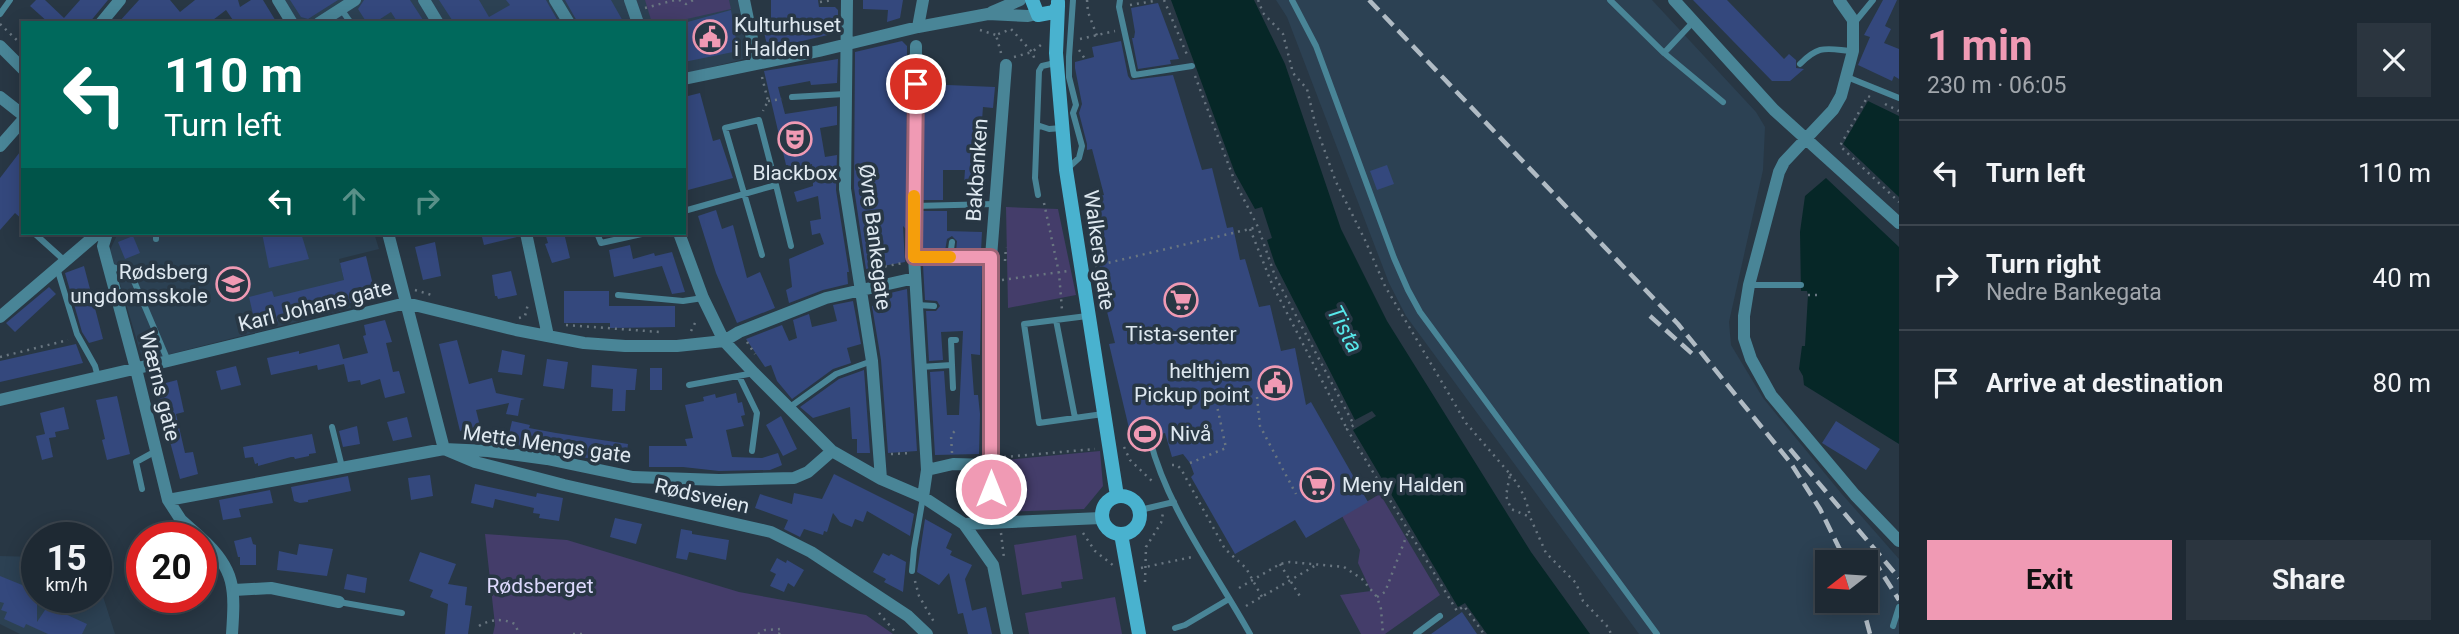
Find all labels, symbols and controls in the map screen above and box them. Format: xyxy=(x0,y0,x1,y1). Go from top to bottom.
place label: Kulturhuset i Halden xyxy=(734,13,841,61)
public building icon: Kulturhuset i Halden xyxy=(691,18,729,56)
text: 1 min xyxy=(1927,21,2033,70)
button: close xyxy=(2357,23,2431,97)
text: 110 m xyxy=(164,47,303,104)
icon: left xyxy=(49,49,140,140)
pin xyxy=(886,54,946,114)
icon: arrive xyxy=(897,65,935,103)
text: 230 m · 06:05 xyxy=(1927,72,2066,99)
text: Turn left xyxy=(164,106,282,144)
street label: Bakbanken xyxy=(961,118,993,222)
theatre icon: Blackbox xyxy=(776,120,814,158)
icon: left xyxy=(1927,154,1965,192)
text: Turn left xyxy=(1986,158,2085,188)
text: 110 m xyxy=(2358,158,2431,188)
place label: Blackbox xyxy=(752,161,838,185)
street label: Øvre Bankegate xyxy=(854,163,896,311)
icon: left xyxy=(262,182,300,220)
icon: ahead xyxy=(335,182,373,220)
icon: right xyxy=(408,182,446,220)
street label: Walkers gate xyxy=(1079,189,1119,311)
text: Turn right xyxy=(1986,249,2101,279)
icon: right xyxy=(1927,259,1965,297)
place label: Rødsberg ungdomsskole xyxy=(70,260,208,308)
text: 40 m xyxy=(2373,263,2431,293)
school or university icon: Rødsberg ungdomsskole xyxy=(214,265,252,303)
street label: Karl Johans gate xyxy=(236,275,394,337)
text: Nedre Bankegata xyxy=(1986,279,2162,306)
supermarket icon: Tista-senter xyxy=(1162,281,1200,319)
water label: Tista xyxy=(1321,301,1368,358)
place label: Tista-senter xyxy=(1125,322,1237,346)
street label: Wærns gate xyxy=(135,329,185,443)
place label: helthjem Pickup point xyxy=(1134,359,1250,407)
public building icon: helthjem Pickup point xyxy=(1256,364,1294,402)
icon: arrive xyxy=(1927,364,1965,402)
text: Arrive at destination xyxy=(1986,368,2223,398)
text: 80 m xyxy=(2373,368,2431,398)
sports icon: Nivå xyxy=(1126,415,1164,453)
street label: Mette Mengs gate xyxy=(461,420,633,468)
place label: Nivå xyxy=(1170,422,1212,446)
position arrow xyxy=(954,452,1028,526)
supermarket icon: Meny Halden xyxy=(1298,466,1336,504)
street label: Rødsveien xyxy=(652,473,752,519)
place label: Meny Halden xyxy=(1342,473,1464,497)
speed limit sign: 20 xyxy=(126,522,217,613)
text: 15 xyxy=(46,538,87,579)
button: Exit xyxy=(1927,540,2172,620)
button: Share xyxy=(2186,540,2431,620)
north arrow xyxy=(1815,550,1878,612)
map controls xyxy=(1815,550,1878,613)
text: km/h xyxy=(45,574,88,595)
park label: Rødsberget xyxy=(486,574,594,598)

